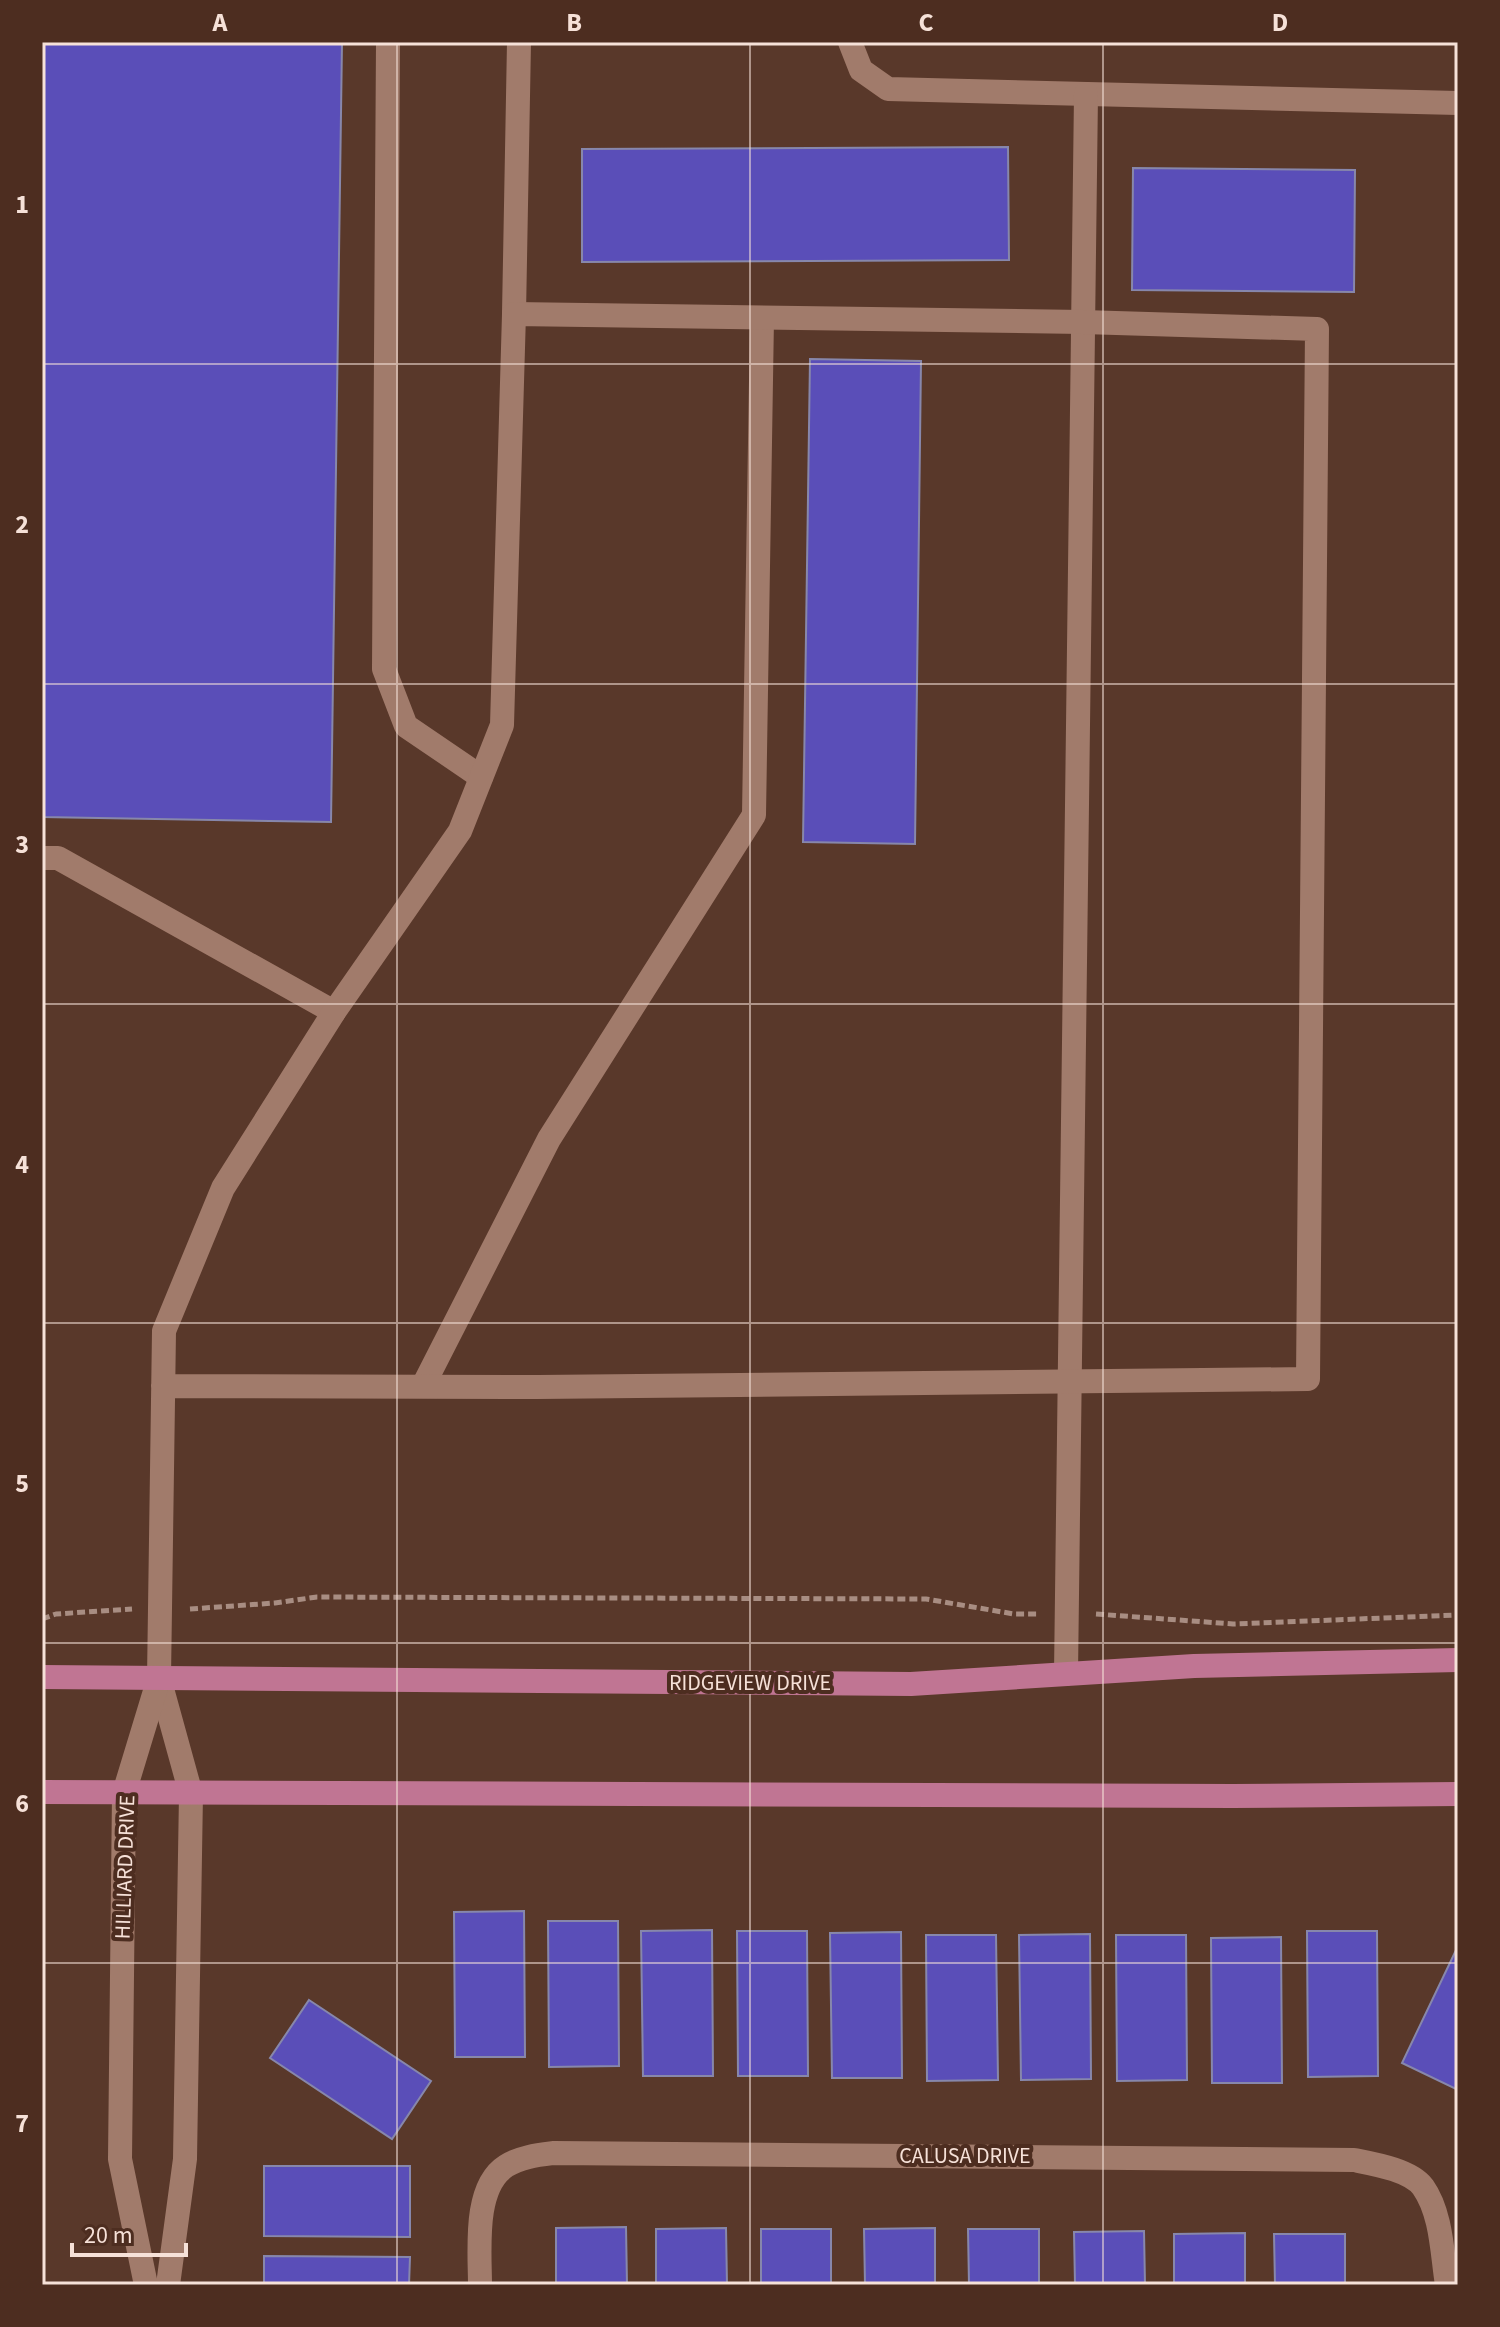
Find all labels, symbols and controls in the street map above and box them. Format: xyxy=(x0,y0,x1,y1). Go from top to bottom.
text: A xyxy=(212,4,229,41)
text: B xyxy=(566,4,582,41)
text: C xyxy=(918,4,934,41)
text: D xyxy=(1272,4,1288,41)
text: 1 xyxy=(15,186,29,223)
text: 2 xyxy=(15,506,29,543)
text: 3 xyxy=(15,826,29,863)
text: 4 xyxy=(15,1146,29,1183)
text: 5 xyxy=(15,1465,29,1502)
street label: RIDGEVIEW DRIVE xyxy=(669,1667,831,1699)
text: 6 xyxy=(15,1785,29,1822)
street label: HILLIARD DRIVE xyxy=(106,1794,144,1940)
text: 7 xyxy=(15,2105,29,2142)
street label: CALUSA DRIVE xyxy=(899,2140,1031,2172)
scale bar xyxy=(72,2207,186,2257)
text: 20 m xyxy=(84,2218,133,2253)

